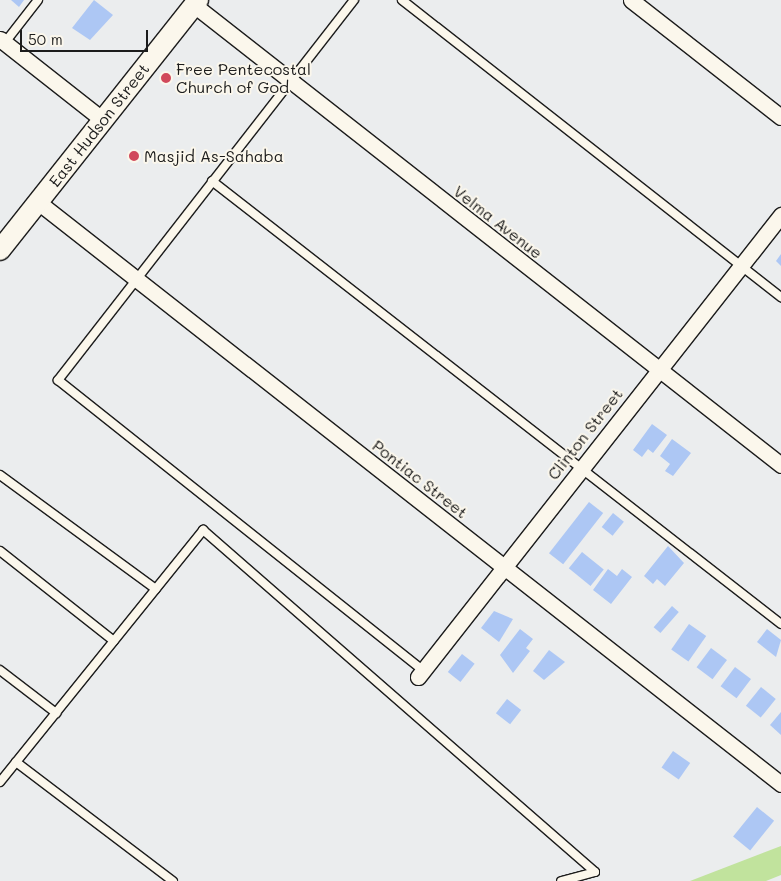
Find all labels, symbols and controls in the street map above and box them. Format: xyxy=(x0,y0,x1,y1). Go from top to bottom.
scale bar xyxy=(22,20,150,52)
text: 50 m xyxy=(28,29,63,49)
street label: East Hudson Street xyxy=(45,59,153,191)
place label: Free Pentecostal Church of God xyxy=(176,59,311,97)
marker: Free Pentecostal Church of God xyxy=(160,72,172,84)
place label: Masjid As-Sahaba xyxy=(144,146,284,166)
marker: Masjid As-Sahaba xyxy=(128,150,140,162)
street label: Velma Avenue xyxy=(450,181,546,263)
street label: Clinton Street xyxy=(543,384,627,484)
street label: Pontiac Street xyxy=(369,436,471,522)

